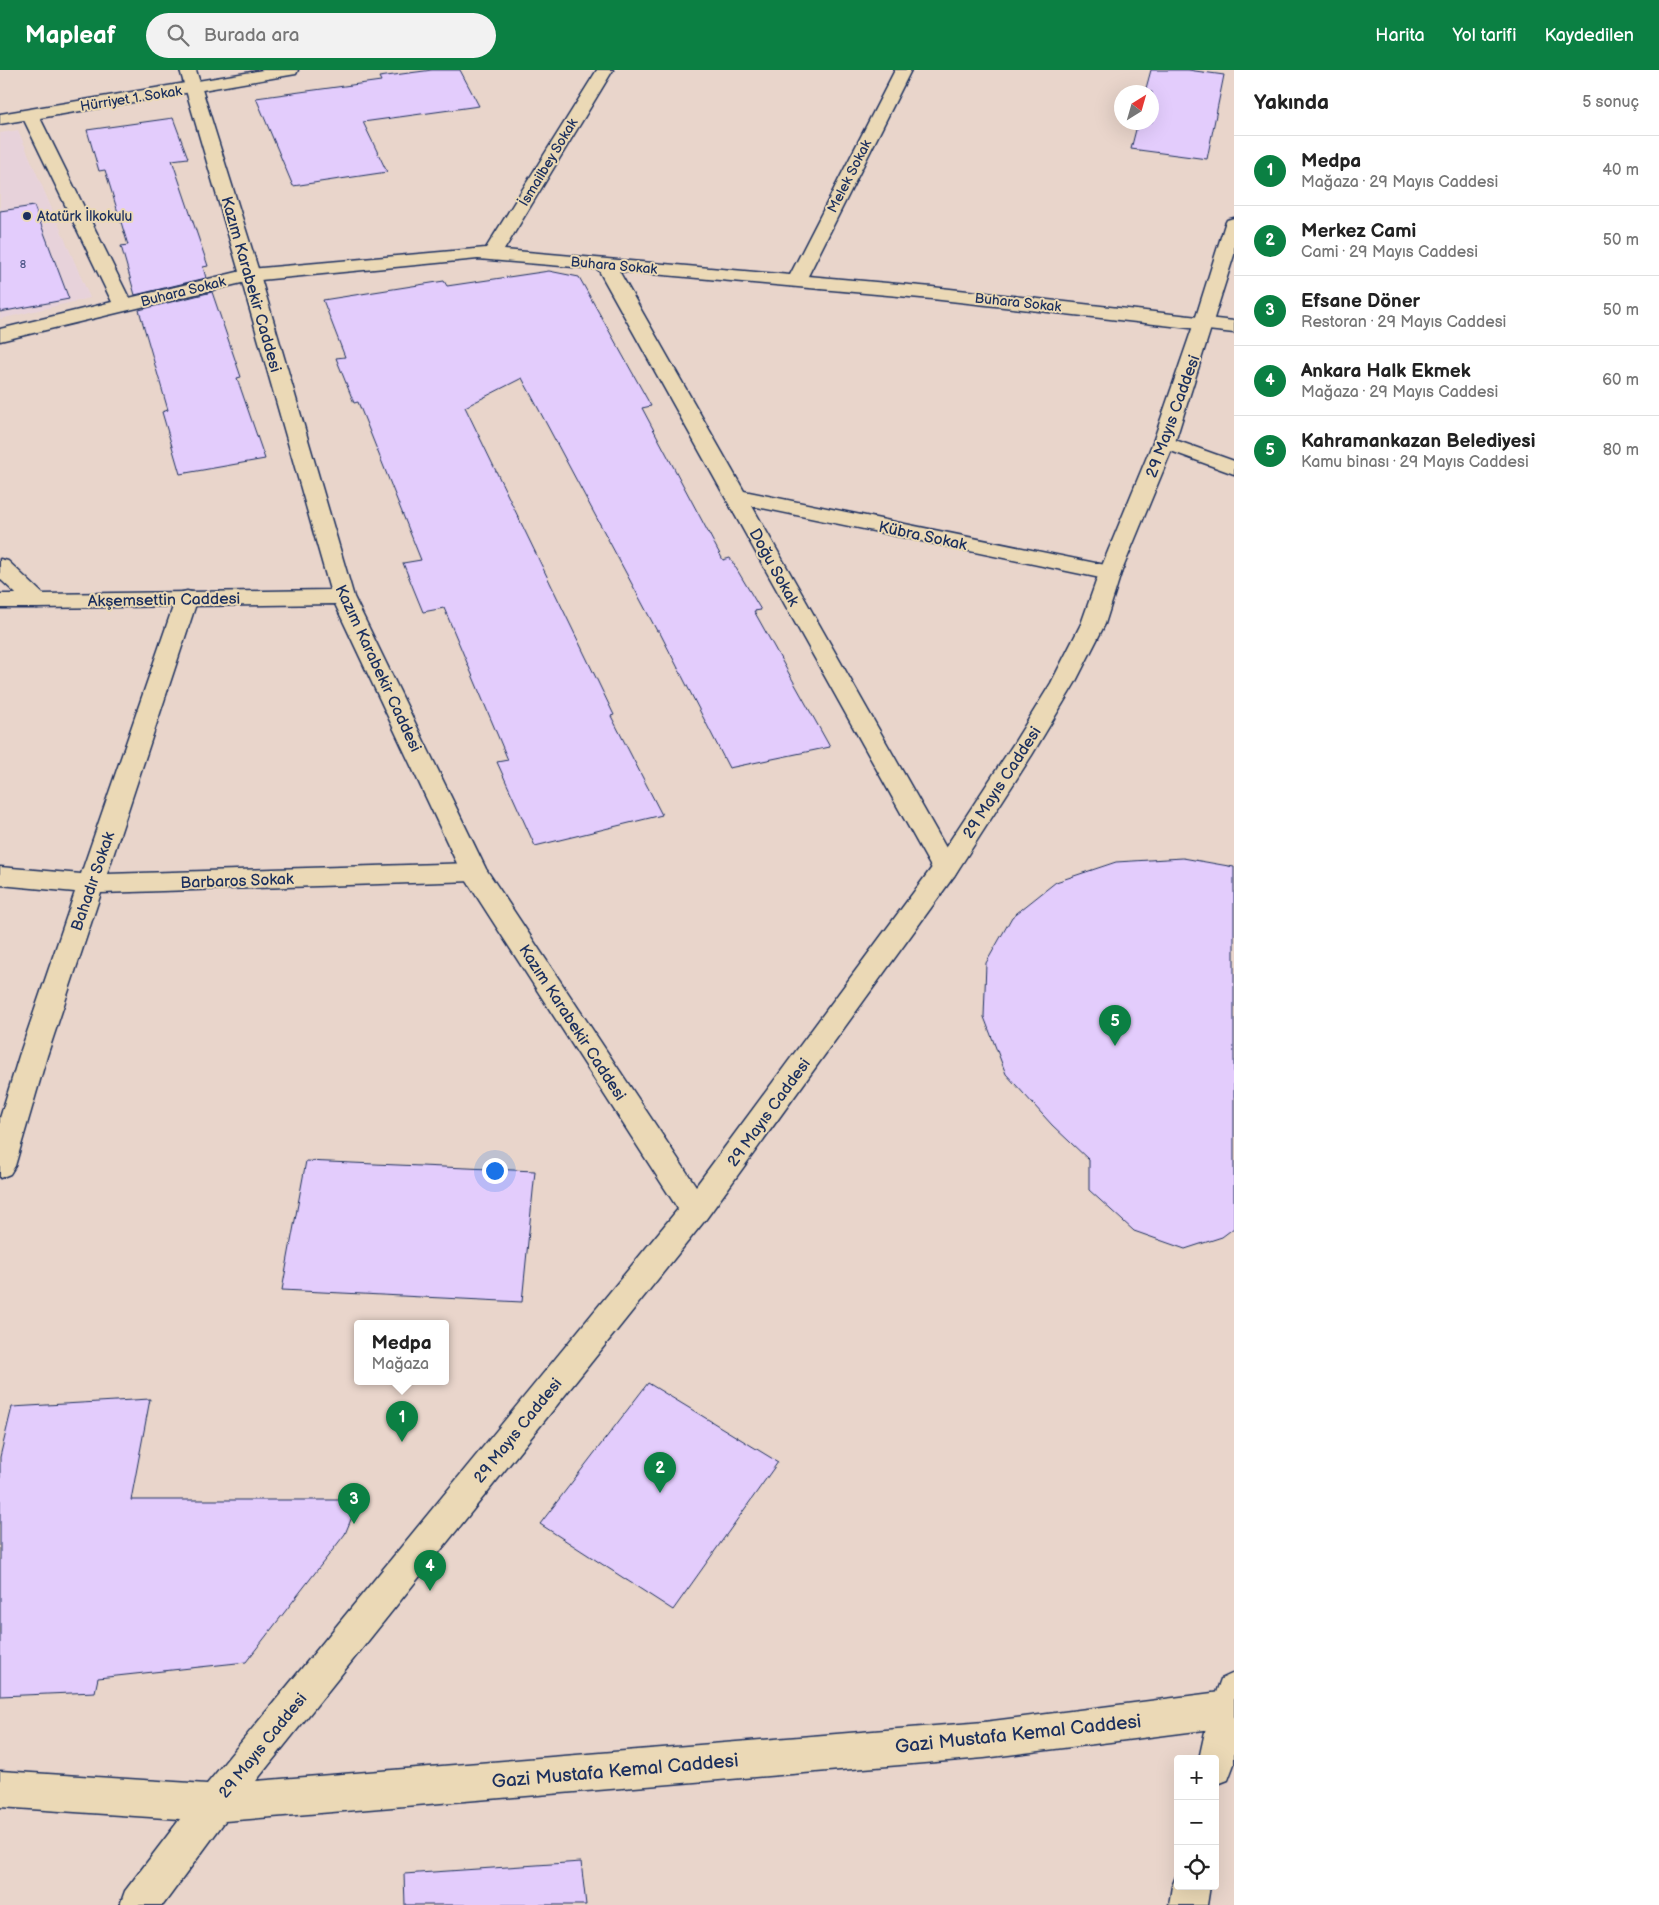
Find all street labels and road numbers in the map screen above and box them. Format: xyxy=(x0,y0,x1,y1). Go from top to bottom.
street label: Hürriyet 1. Sokak xyxy=(79,82,183,115)
street label: İsmailbey Sokak xyxy=(515,115,581,209)
street label: Melek Sokak xyxy=(824,137,875,216)
street label: Kazım Karabekir Caddesi xyxy=(216,194,285,375)
street label: Buhara Sokak xyxy=(570,253,658,278)
street label: Buhara Sokak xyxy=(139,273,228,310)
street label: Buhara Sokak xyxy=(974,289,1062,316)
street label: 29 Mayıs Caddesi xyxy=(1142,352,1204,480)
street label: Kübra Sokak xyxy=(877,518,969,555)
street label: Doğu Sokak xyxy=(745,526,803,610)
street label: Kazım Karabekir Caddesi xyxy=(331,582,425,755)
street label: Akşemsettin Caddesi xyxy=(88,590,241,611)
street label: 29 Mayıs Caddesi xyxy=(959,723,1045,842)
street label: Bahadır Sokak xyxy=(68,829,119,934)
street label: Barbaros Sokak xyxy=(180,870,294,893)
street label: Kazım Karabekir Caddesi xyxy=(514,941,629,1105)
street label: 29 Mayıs Caddesi xyxy=(724,1055,815,1171)
street label: 29 Mayıs Caddesi xyxy=(470,1375,566,1487)
street label: 29 Mayıs Caddesi xyxy=(215,1690,311,1802)
street label: Gazi Mustafa Kemal Caddesi xyxy=(894,1710,1142,1759)
street label: Gazi Mustafa Kemal Caddesi xyxy=(491,1749,739,1794)

